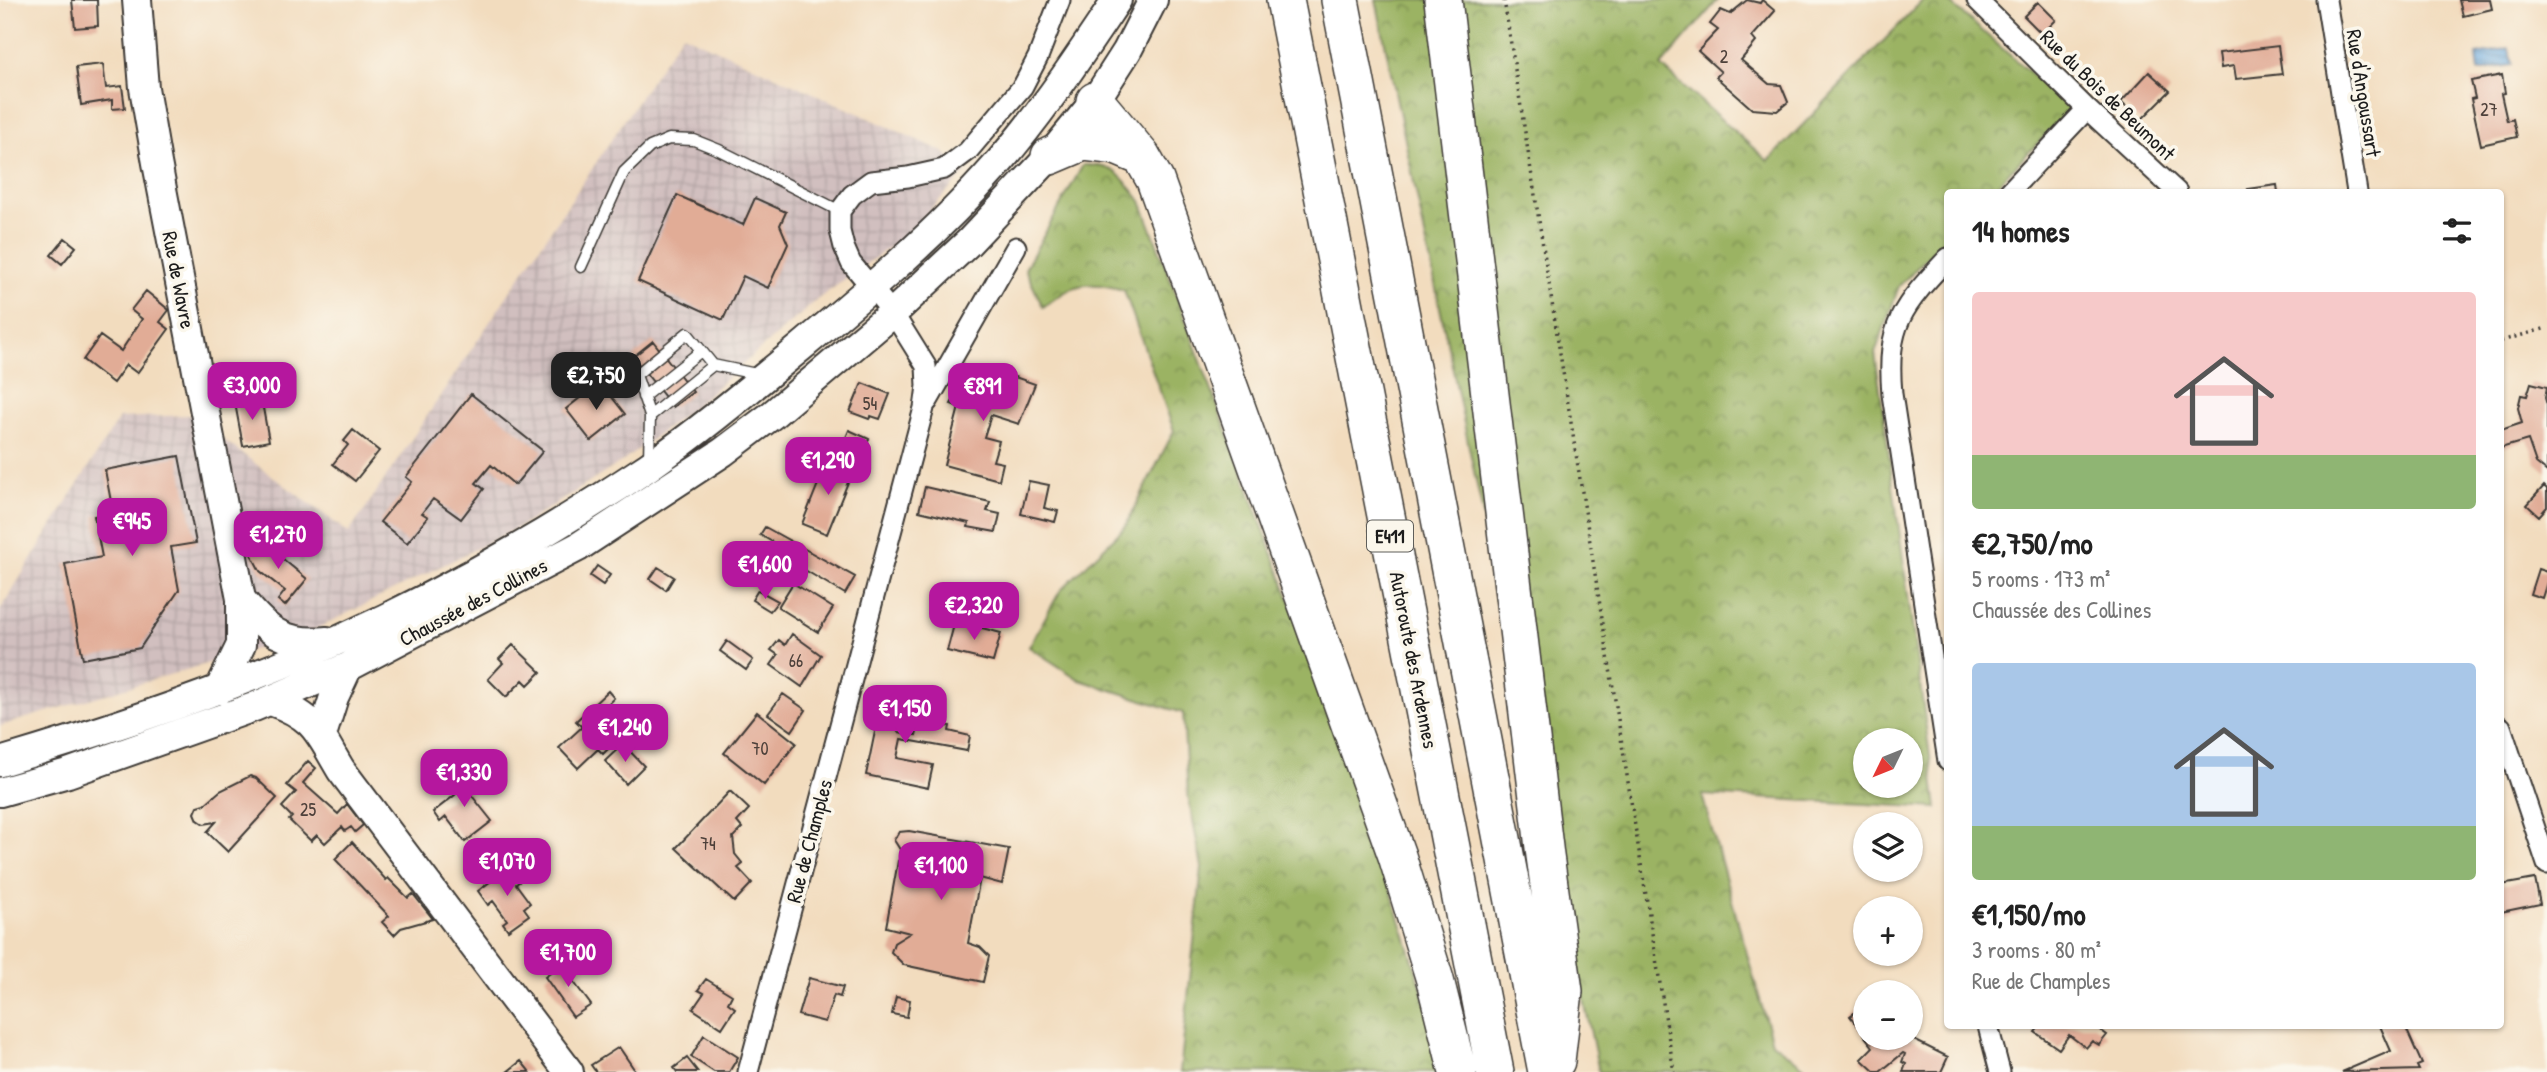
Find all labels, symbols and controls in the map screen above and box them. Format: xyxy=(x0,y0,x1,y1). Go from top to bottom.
street label: Rue du Bois de Beumont xyxy=(2034,23,2182,168)
street label: Rue d'Angoussart xyxy=(2340,27,2388,159)
house number: 2 xyxy=(1720,44,1729,69)
house number: 27 xyxy=(2480,97,2498,122)
text: 14 homes xyxy=(1972,211,2070,251)
icon: filters xyxy=(2438,212,2476,250)
street label: Rue de Wavre xyxy=(155,229,203,331)
icon: home xyxy=(2161,338,2287,464)
pin: €2,750 xyxy=(539,352,653,412)
text: €2,750 xyxy=(567,359,625,390)
pin: €3,000 xyxy=(195,362,309,422)
pin: €891 xyxy=(942,364,1024,423)
text: €3,000 xyxy=(224,369,280,400)
text: €891 xyxy=(964,370,1002,401)
house number: 54 xyxy=(863,391,877,416)
pin: €1,290 xyxy=(771,438,885,497)
text: €1,290 xyxy=(801,444,855,475)
pin: €945 xyxy=(91,498,173,558)
text: €945 xyxy=(113,505,151,536)
pin: €1,270 xyxy=(221,512,335,571)
text: €1,270 xyxy=(250,518,306,549)
road number: E411 xyxy=(1367,520,1413,552)
text: €2,750/mo xyxy=(1972,523,2093,563)
pin: €1,600 xyxy=(708,542,822,601)
text: €1,600 xyxy=(738,548,792,579)
street label: Chaussée des Collines xyxy=(394,551,552,653)
text: 5 rooms · 173 m² xyxy=(1972,563,2110,594)
street label: Autoroute des Ardennes xyxy=(1383,569,1445,751)
pin: €2,320 xyxy=(917,582,1031,642)
text: €2,320 xyxy=(945,589,1003,620)
text: Chaussée des Collines xyxy=(1972,594,2151,625)
house number: 66 xyxy=(789,648,803,673)
pin: €1,150 xyxy=(848,686,962,745)
text: €1,150 xyxy=(879,692,931,723)
pin: €1,240 xyxy=(568,704,682,764)
icon: home xyxy=(2161,709,2287,835)
text: €1,240 xyxy=(598,711,652,742)
north arrow xyxy=(1853,728,1923,798)
map controls xyxy=(1853,728,1923,1050)
house number: 70 xyxy=(752,736,768,761)
pin: €1,330 xyxy=(407,750,521,809)
text: €1,330 xyxy=(437,756,491,787)
street label: Rue de Champles xyxy=(779,776,839,906)
house number: 25 xyxy=(300,797,316,822)
button: layers xyxy=(1853,812,1923,882)
house number: 74 xyxy=(700,831,716,856)
pin: €1,070 xyxy=(450,838,564,898)
pin: €1,100 xyxy=(884,842,998,902)
text: €1,070 xyxy=(479,845,535,876)
text: €1,100 xyxy=(914,849,968,880)
text: €1,150/mo xyxy=(1972,894,2086,934)
button: + xyxy=(1853,896,1923,966)
pin: €1,700 xyxy=(511,930,625,989)
text: 3 rooms · 80 m² xyxy=(1972,934,2101,965)
text: €1,700 xyxy=(540,936,596,967)
text: Rue de Champles xyxy=(1972,965,2110,996)
button: − xyxy=(1853,980,1923,1050)

